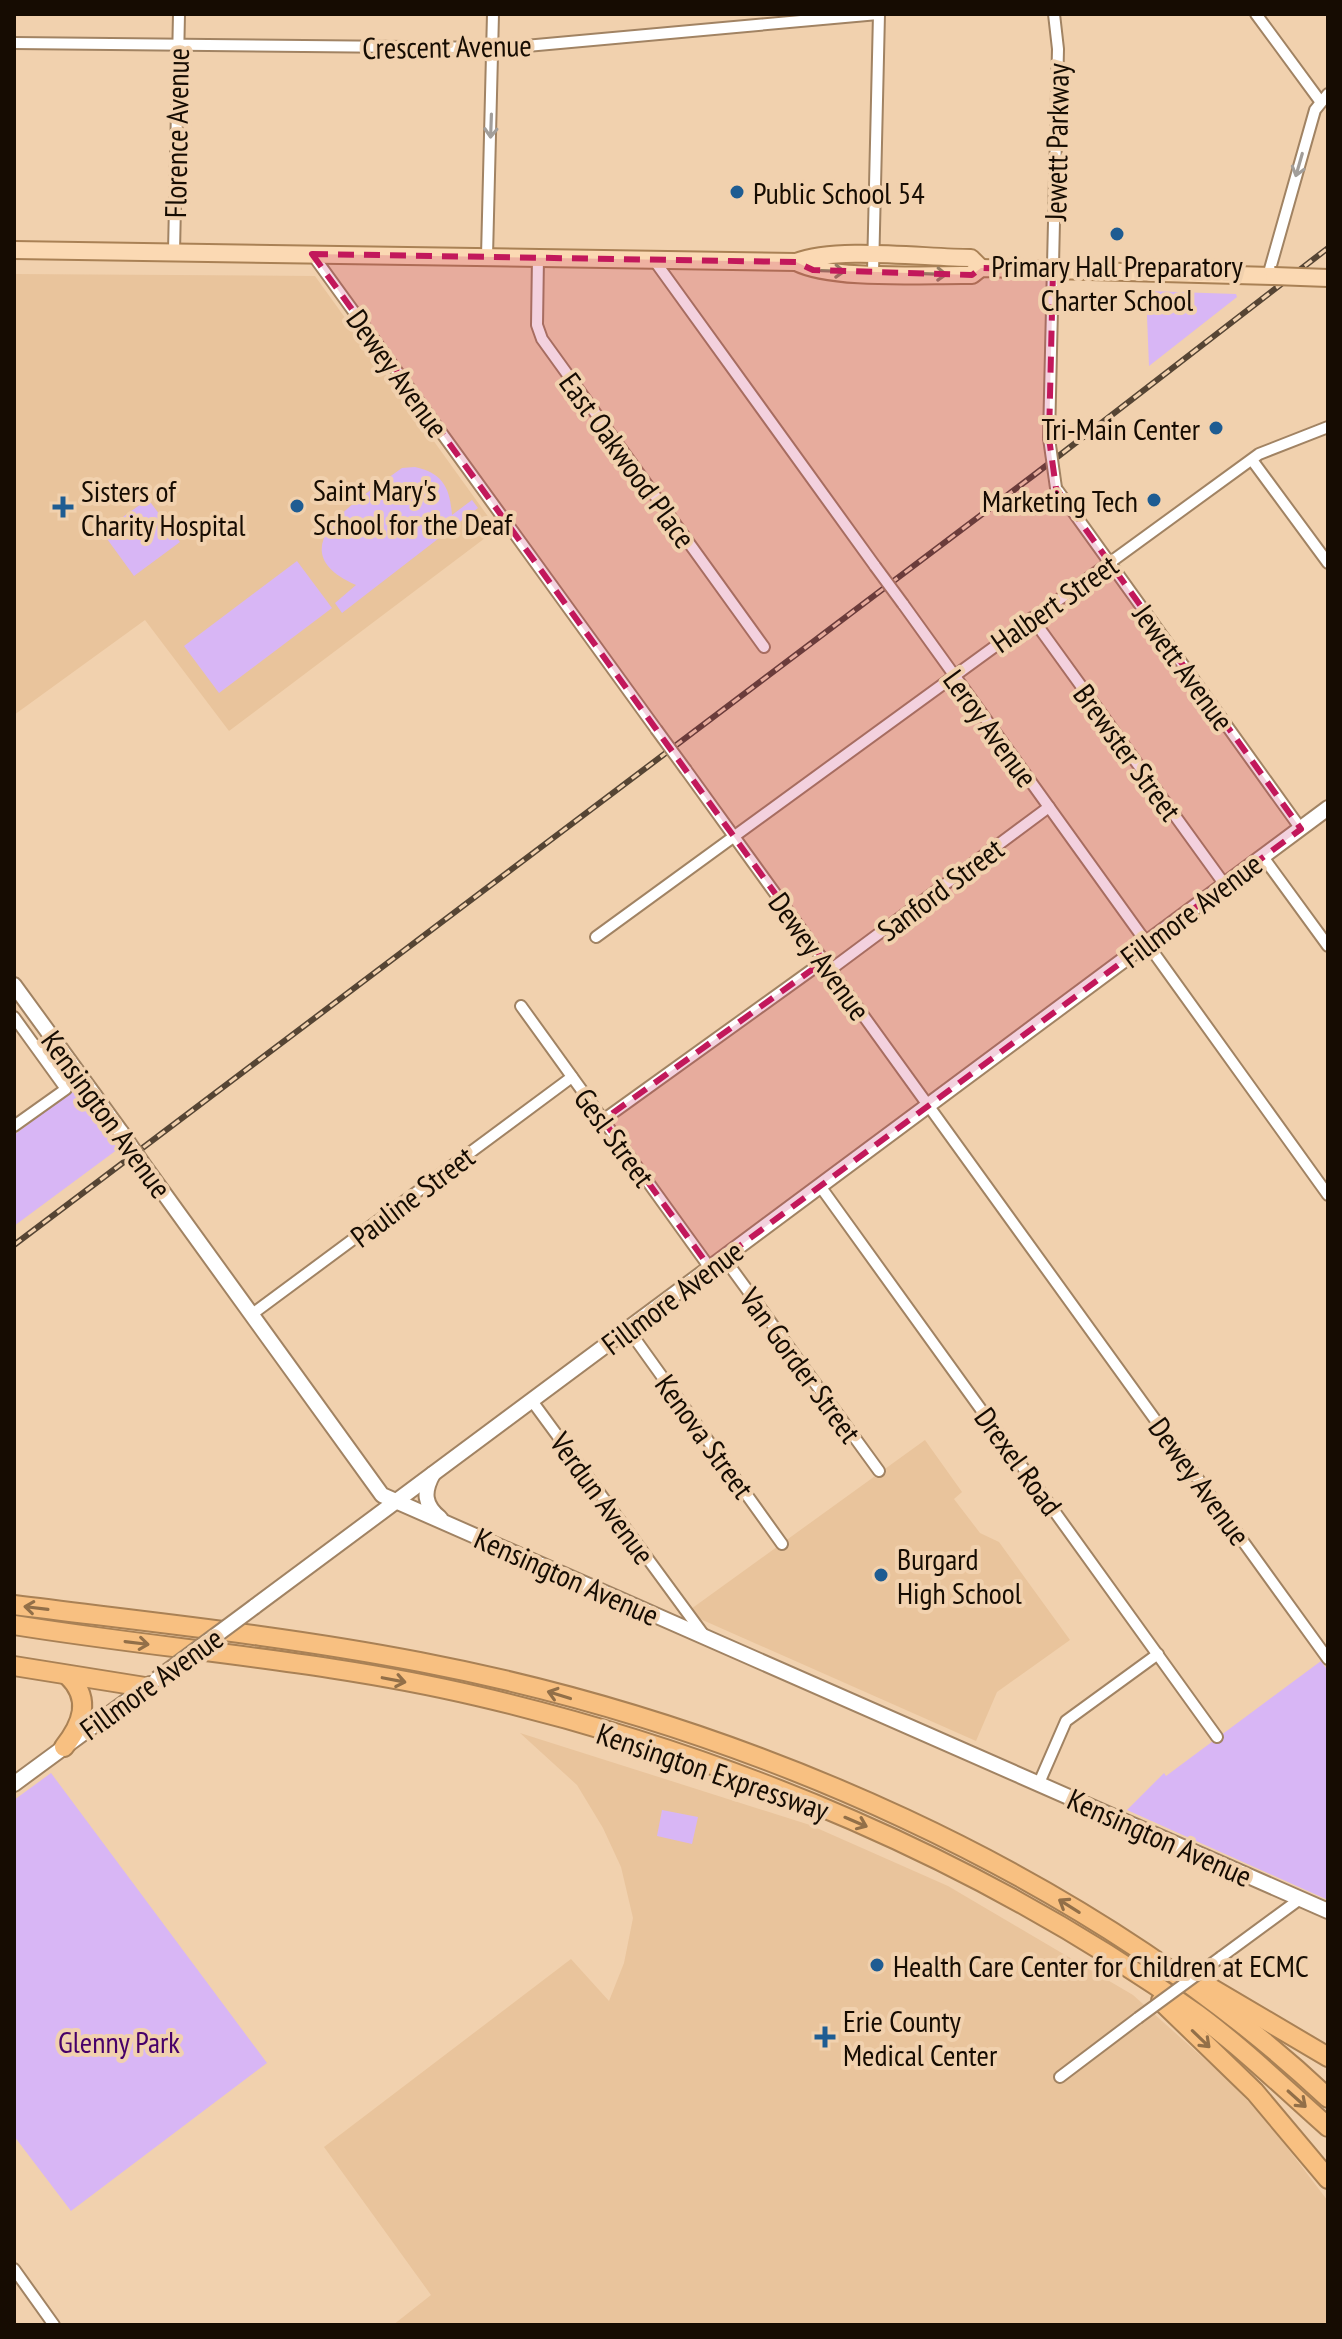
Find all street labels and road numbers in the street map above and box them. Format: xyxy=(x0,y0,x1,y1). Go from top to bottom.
street label: Crescent Avenue xyxy=(362,25,532,67)
street label: Florence Avenue xyxy=(155,48,197,218)
street label: Jewett Parkway xyxy=(1035,62,1077,222)
street label: Dewey Avenue xyxy=(338,301,458,445)
street label: East Oakwood Place xyxy=(551,365,705,555)
street label: Halbert Street xyxy=(983,545,1126,661)
street label: Jewett Avenue xyxy=(1124,595,1243,738)
street label: Leroy Avenue xyxy=(935,661,1047,795)
street label: Brewster Street xyxy=(1065,676,1191,829)
street label: Sanford Street xyxy=(869,828,1011,949)
street label: Fillmore Avenue xyxy=(1112,844,1270,976)
street label: Dewey Avenue xyxy=(760,884,880,1028)
street label: Kensington Avenue xyxy=(33,1023,181,1205)
street label: Gesl Street xyxy=(566,1080,664,1195)
street label: Pauline Street xyxy=(342,1136,482,1255)
street label: Fillmore Avenue xyxy=(593,1231,751,1363)
street label: Van Gorder Street xyxy=(731,1279,871,1451)
street label: Kenova Street xyxy=(647,1366,764,1506)
street label: Drexel Road xyxy=(967,1399,1071,1523)
street label: Dewey Avenue xyxy=(1140,1409,1260,1553)
street label: Verdun Avenue xyxy=(541,1424,664,1572)
street label: Kensington Avenue xyxy=(469,1518,665,1634)
street label: Fillmore Avenue xyxy=(72,1618,230,1748)
street label: Kensington Expressway xyxy=(592,1713,835,1829)
street label: Kensington Avenue xyxy=(1062,1779,1258,1895)

